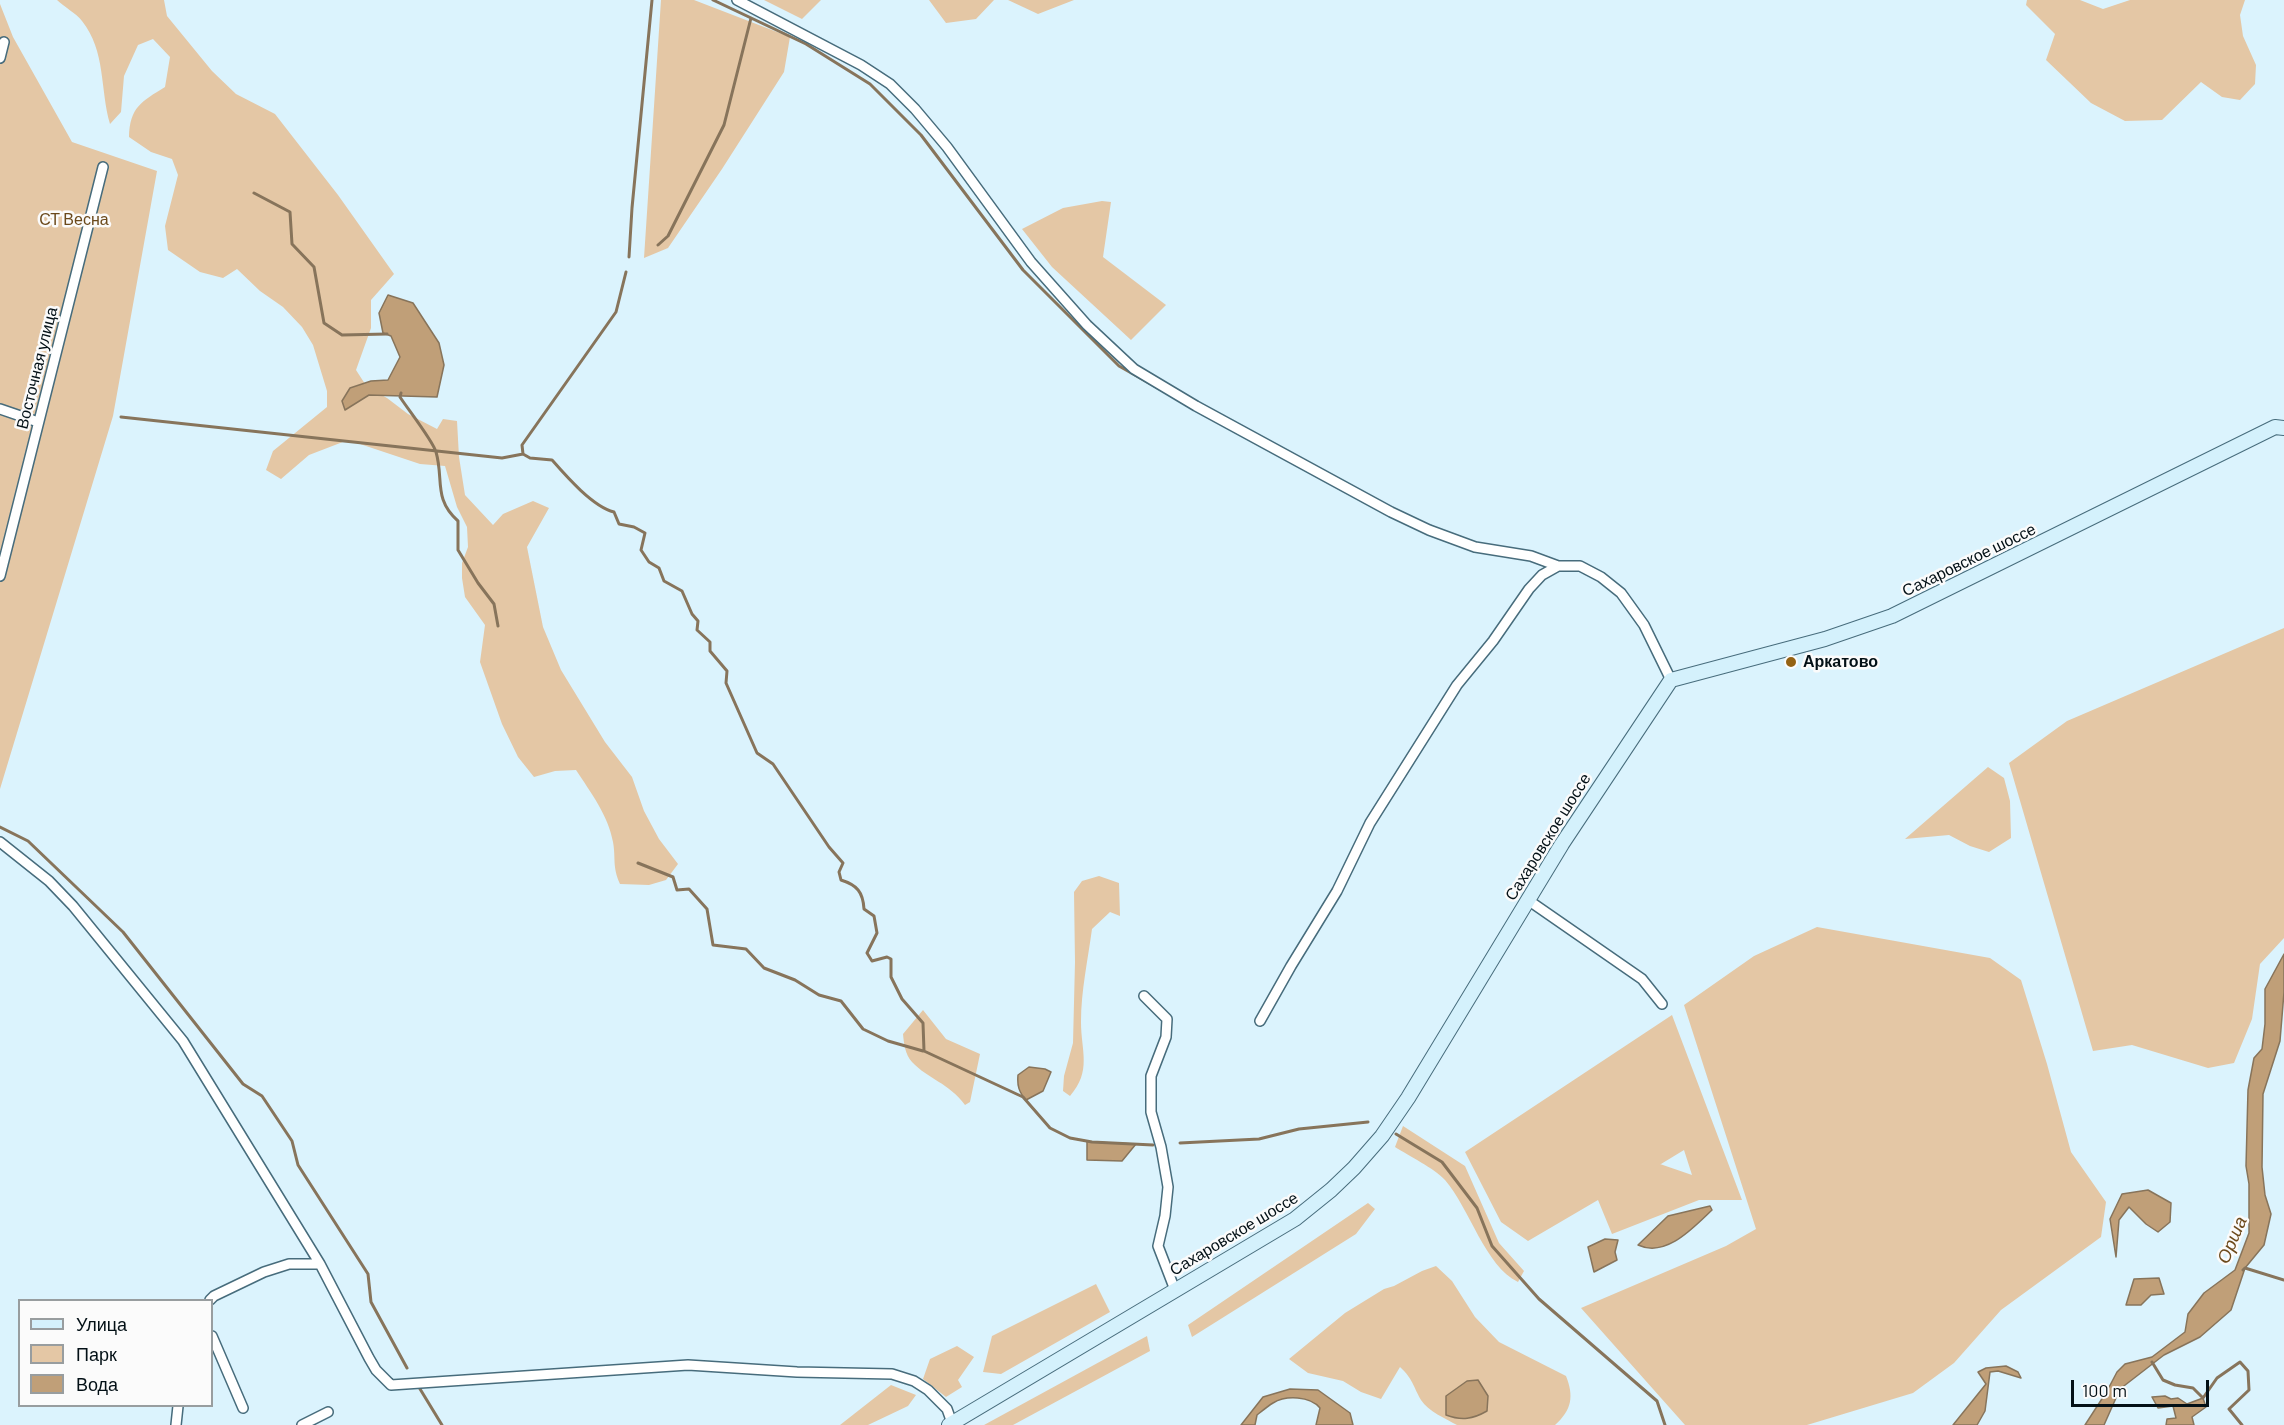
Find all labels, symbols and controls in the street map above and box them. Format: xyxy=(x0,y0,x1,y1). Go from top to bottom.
park label: СТ Весна xyxy=(39,210,109,230)
street label: Восточная улица xyxy=(13,305,61,431)
street label: Сахаровское шоссе xyxy=(1899,519,2039,601)
place label: Аркатово xyxy=(1803,652,1878,672)
marker: Аркатово xyxy=(1784,655,1798,669)
street label: Сахаровское шоссе xyxy=(1501,770,1595,904)
street label: Сахаровское шоссе xyxy=(1166,1188,1302,1280)
water label: Орша xyxy=(2212,1213,2252,1267)
legend xyxy=(18,1299,213,1407)
text: Улица xyxy=(76,1313,127,1335)
text: Парк xyxy=(76,1343,117,1365)
scale bar xyxy=(2074,1368,2212,1406)
text: Вода xyxy=(76,1373,118,1395)
text: 100 m xyxy=(2082,1379,2127,1401)

